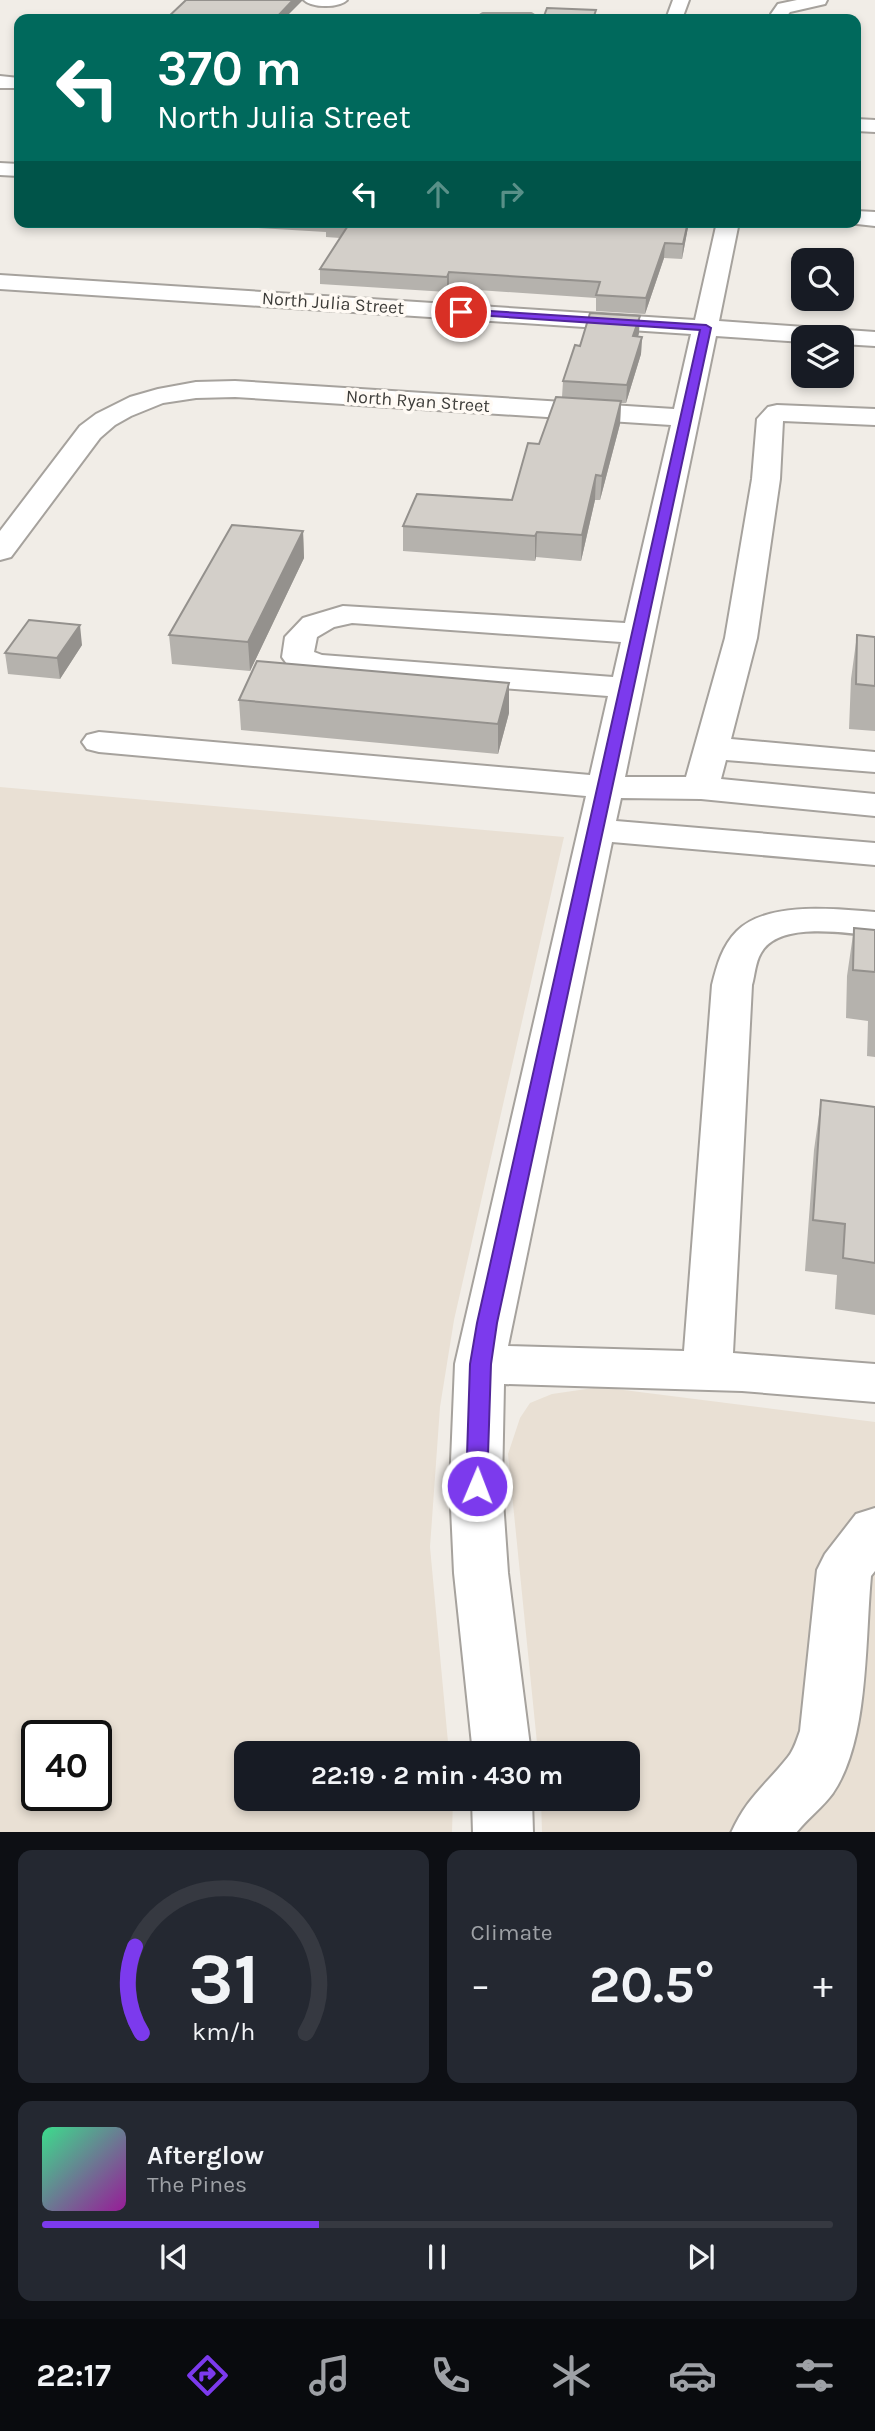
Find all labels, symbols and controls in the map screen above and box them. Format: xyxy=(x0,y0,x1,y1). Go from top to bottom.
text: 370 m xyxy=(157,40,302,97)
icon: left xyxy=(42,42,133,133)
text: North Julia Street xyxy=(157,99,411,136)
icon: left xyxy=(346,175,384,213)
icon: ahead xyxy=(419,175,457,213)
icon: right xyxy=(492,175,530,213)
map controls xyxy=(791,248,854,388)
button: search xyxy=(791,248,854,311)
pin xyxy=(431,282,491,342)
street label: North Julia Street xyxy=(261,287,405,319)
icon: arrive xyxy=(442,293,480,331)
button: layers xyxy=(791,325,854,388)
street label: North Ryan Street xyxy=(345,385,491,417)
position arrow xyxy=(440,1449,514,1523)
speed limit sign: 40 xyxy=(21,1720,112,1811)
text: 22:19 · 2 min · 430 m xyxy=(311,1760,563,1791)
text: Climate xyxy=(471,1919,553,1946)
text: 31 xyxy=(188,1936,259,2021)
text: 20.5° xyxy=(589,1954,715,2015)
text: − xyxy=(471,1963,490,2008)
text: + xyxy=(813,1963,833,2008)
text: km/h xyxy=(192,2016,255,2045)
text: Afterglow xyxy=(147,2140,264,2171)
text: The Pines xyxy=(147,2171,247,2198)
icon: previous xyxy=(155,2238,193,2276)
icon: pause xyxy=(418,2238,456,2276)
icon: next xyxy=(682,2238,720,2276)
icon: directions xyxy=(183,2351,232,2400)
icon: music xyxy=(305,2351,354,2400)
icon: phone xyxy=(426,2351,475,2400)
icon: climate xyxy=(547,2351,596,2400)
icon: car xyxy=(668,2351,717,2400)
icon: filters xyxy=(790,2351,839,2400)
text: 22:17 xyxy=(36,2357,111,2394)

